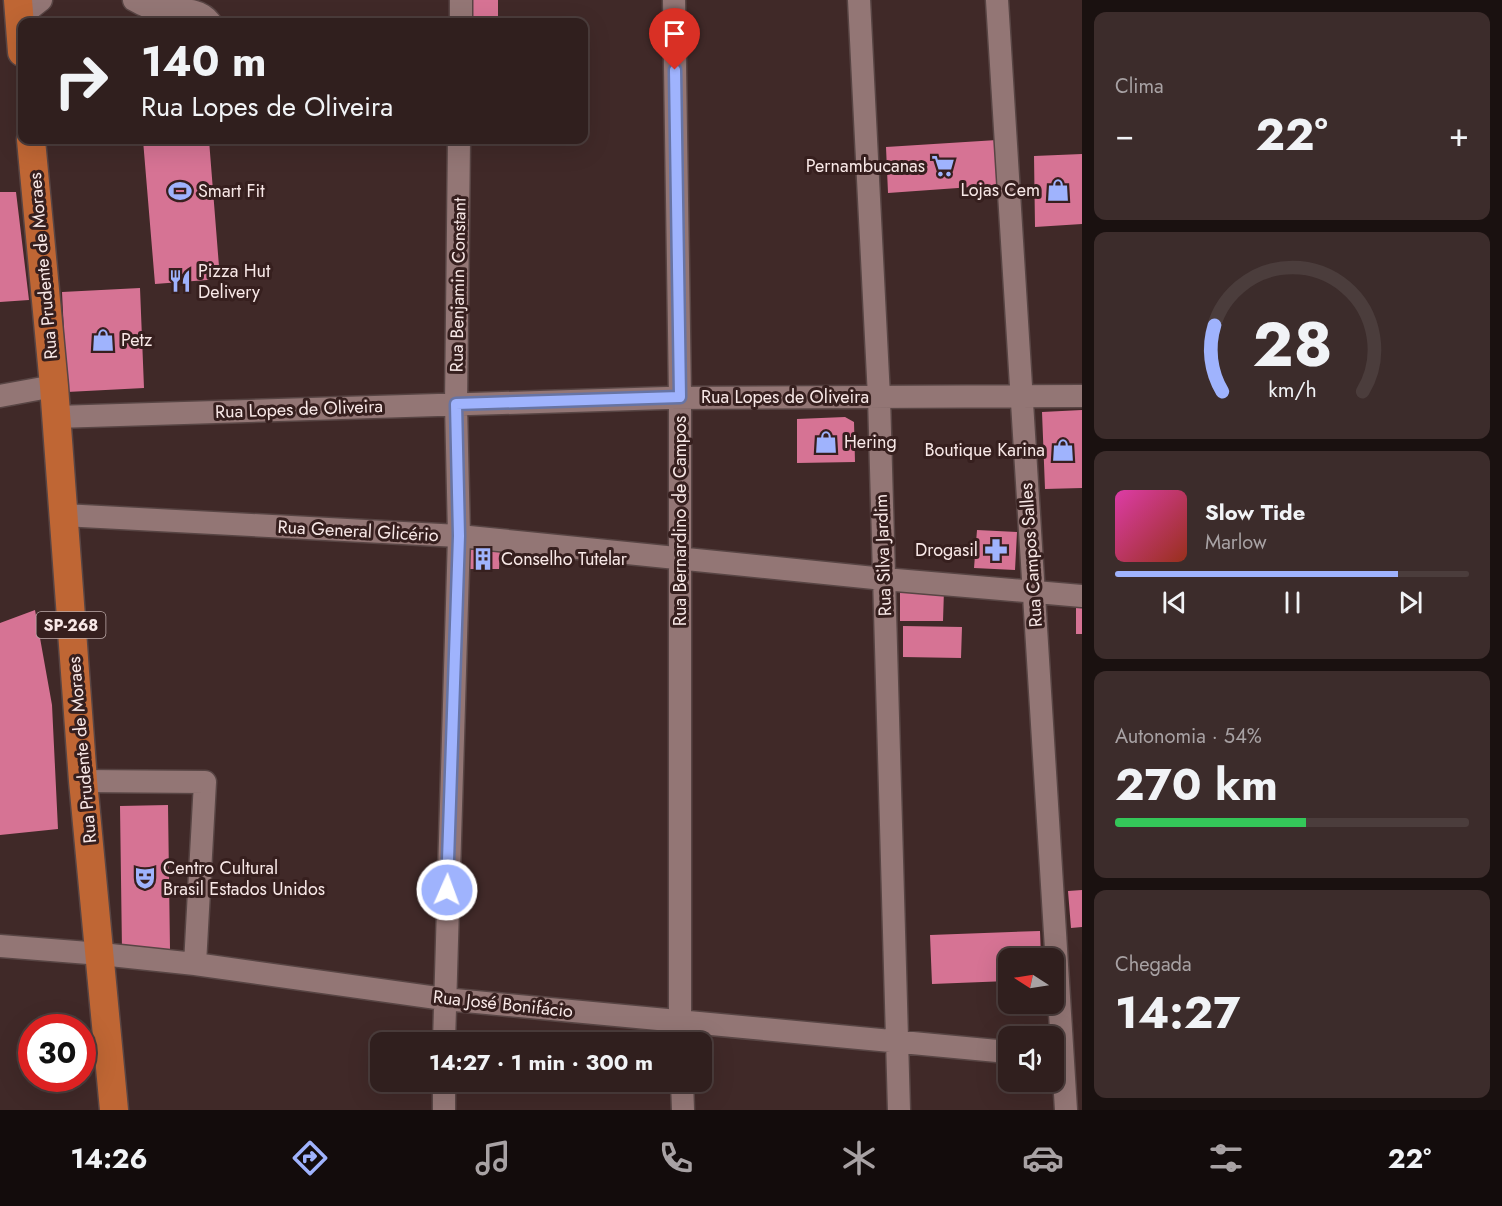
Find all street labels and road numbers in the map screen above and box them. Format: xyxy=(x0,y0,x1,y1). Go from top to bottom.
street label: Rua Prudente de Moraes xyxy=(22,172,64,360)
street label: Rua Benjamin Constant xyxy=(443,197,473,373)
street label: Rua Lopes de Oliveira xyxy=(701,384,869,410)
street label: Rua Lopes de Oliveira xyxy=(215,393,383,425)
street label: Rua Bernardino de Campos xyxy=(667,416,693,626)
street label: Rua Campos Salles xyxy=(1013,482,1049,628)
street label: Rua Silva Jardim xyxy=(868,493,898,617)
street label: Rua General Glicério xyxy=(277,514,439,548)
road number: SP-268 xyxy=(36,612,106,638)
street label: Rua Prudente de Moraes xyxy=(61,656,103,844)
street label: Rua José Bonifácio xyxy=(432,984,574,1024)

